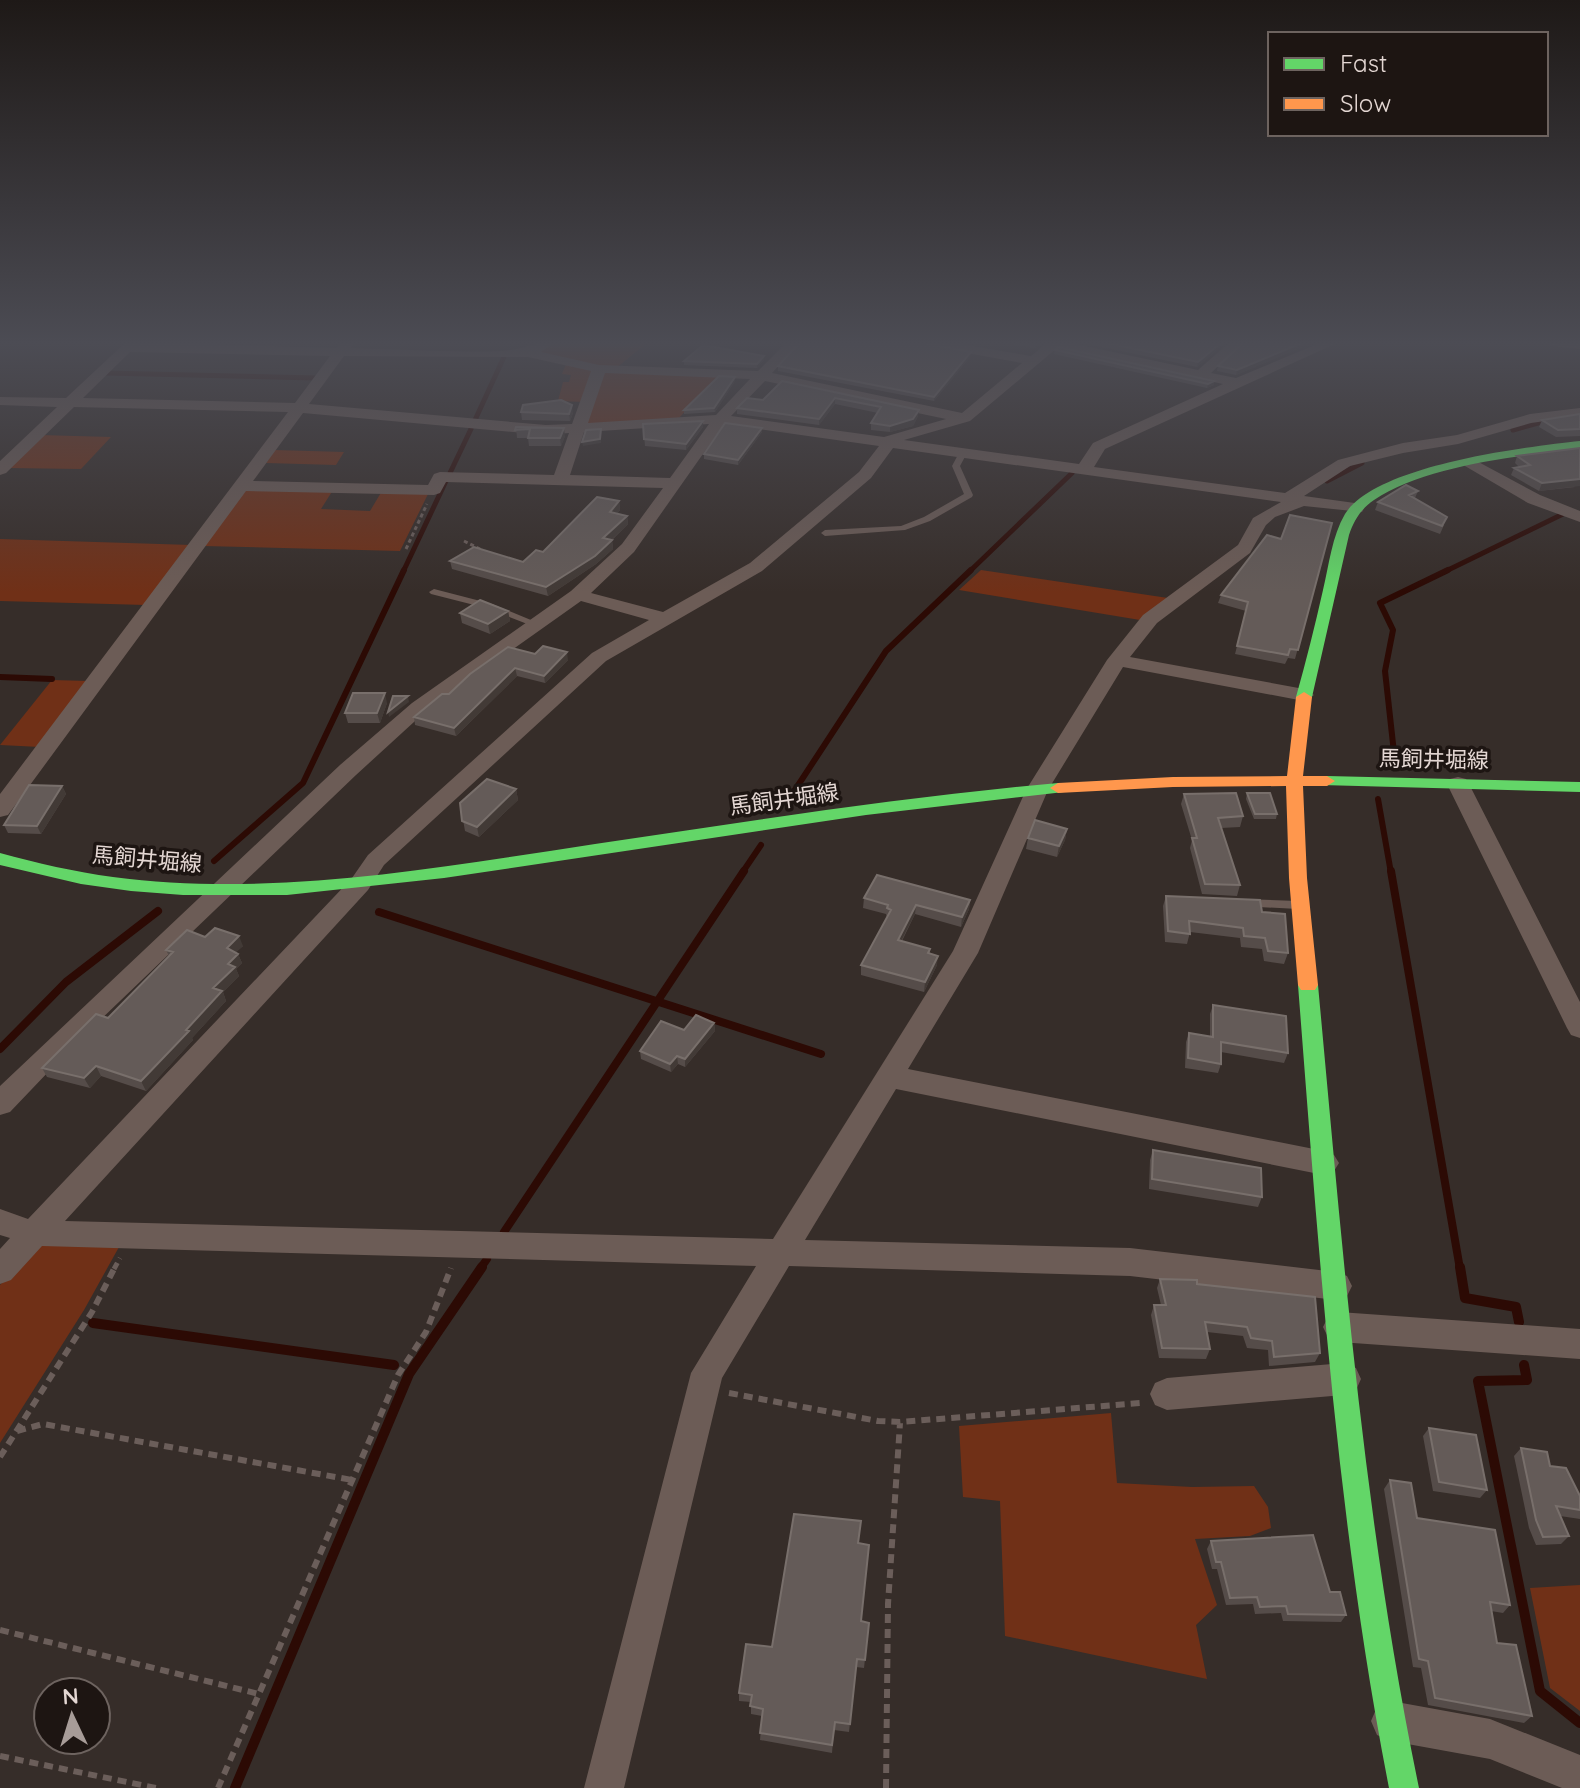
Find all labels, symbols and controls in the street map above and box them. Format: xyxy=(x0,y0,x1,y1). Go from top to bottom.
legend xyxy=(1268,32,1548,136)
text: Fast xyxy=(1340,48,1387,78)
text: Slow xyxy=(1340,88,1391,118)
street label: 馬飼井堀線 xyxy=(1379,744,1489,774)
street label: 馬飼井堀線 xyxy=(728,777,840,821)
street label: 馬飼井堀線 xyxy=(91,840,203,878)
north arrow xyxy=(32,1676,112,1756)
text: N xyxy=(62,1682,80,1711)

